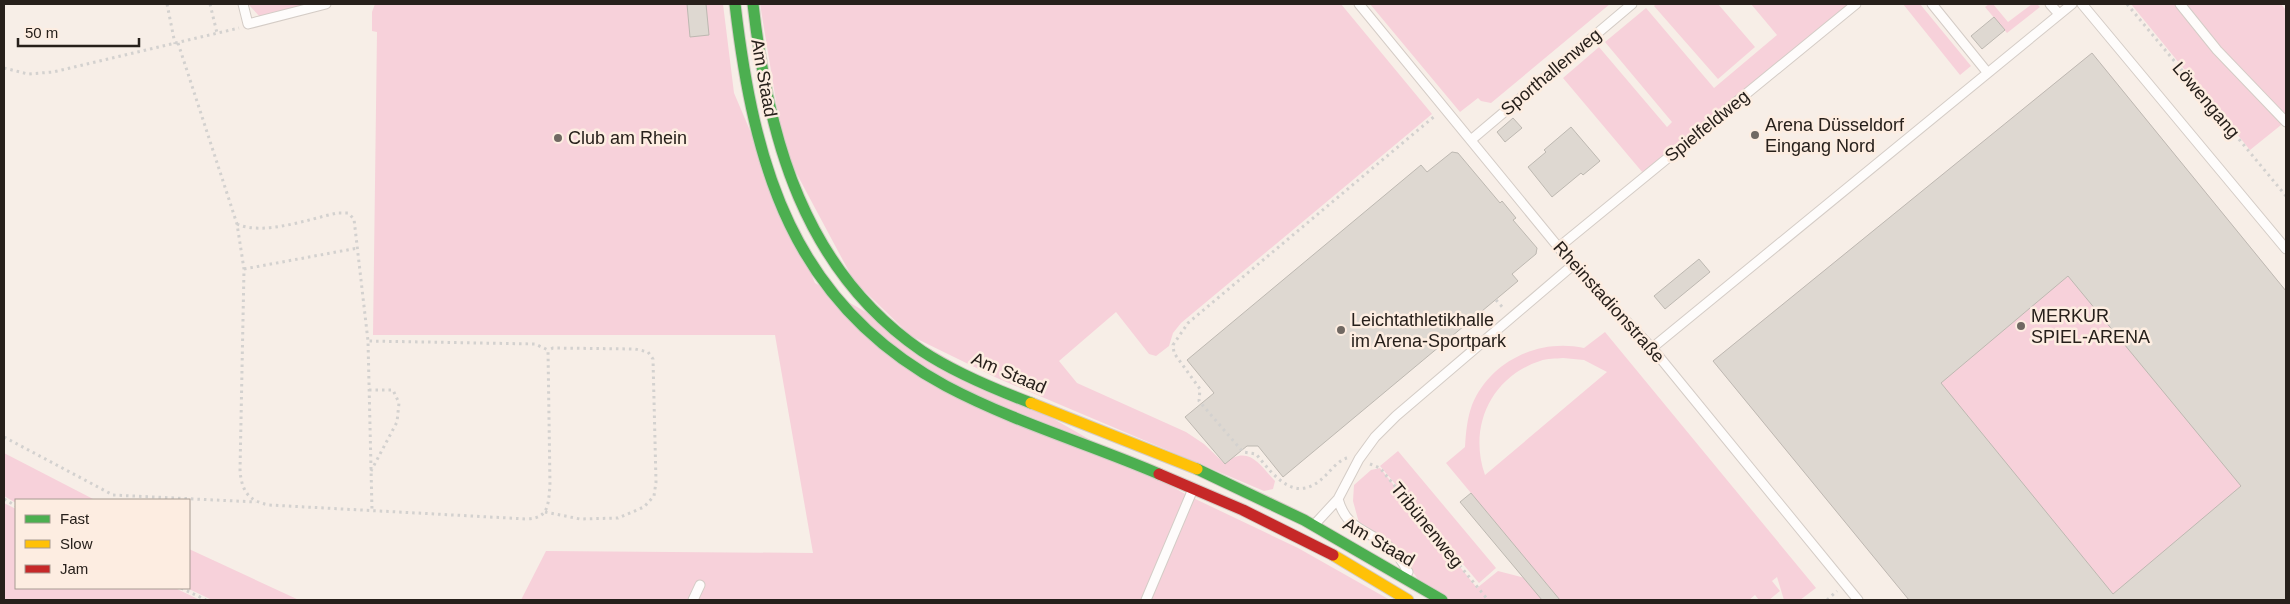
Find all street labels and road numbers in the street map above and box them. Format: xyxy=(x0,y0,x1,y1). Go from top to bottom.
street label: Sporthallenweg xyxy=(1497,24,1605,120)
street label: Am Staad xyxy=(747,37,781,119)
street label: Löwengang xyxy=(2168,58,2244,142)
street label: Spielfeldweg xyxy=(1661,86,1753,166)
street label: Rheinstadionstraße xyxy=(1549,237,1669,367)
street label: Am Staad xyxy=(969,348,1049,398)
street label: Tribünenweg xyxy=(1387,479,1467,571)
street label: Am Staad xyxy=(1340,514,1418,570)

